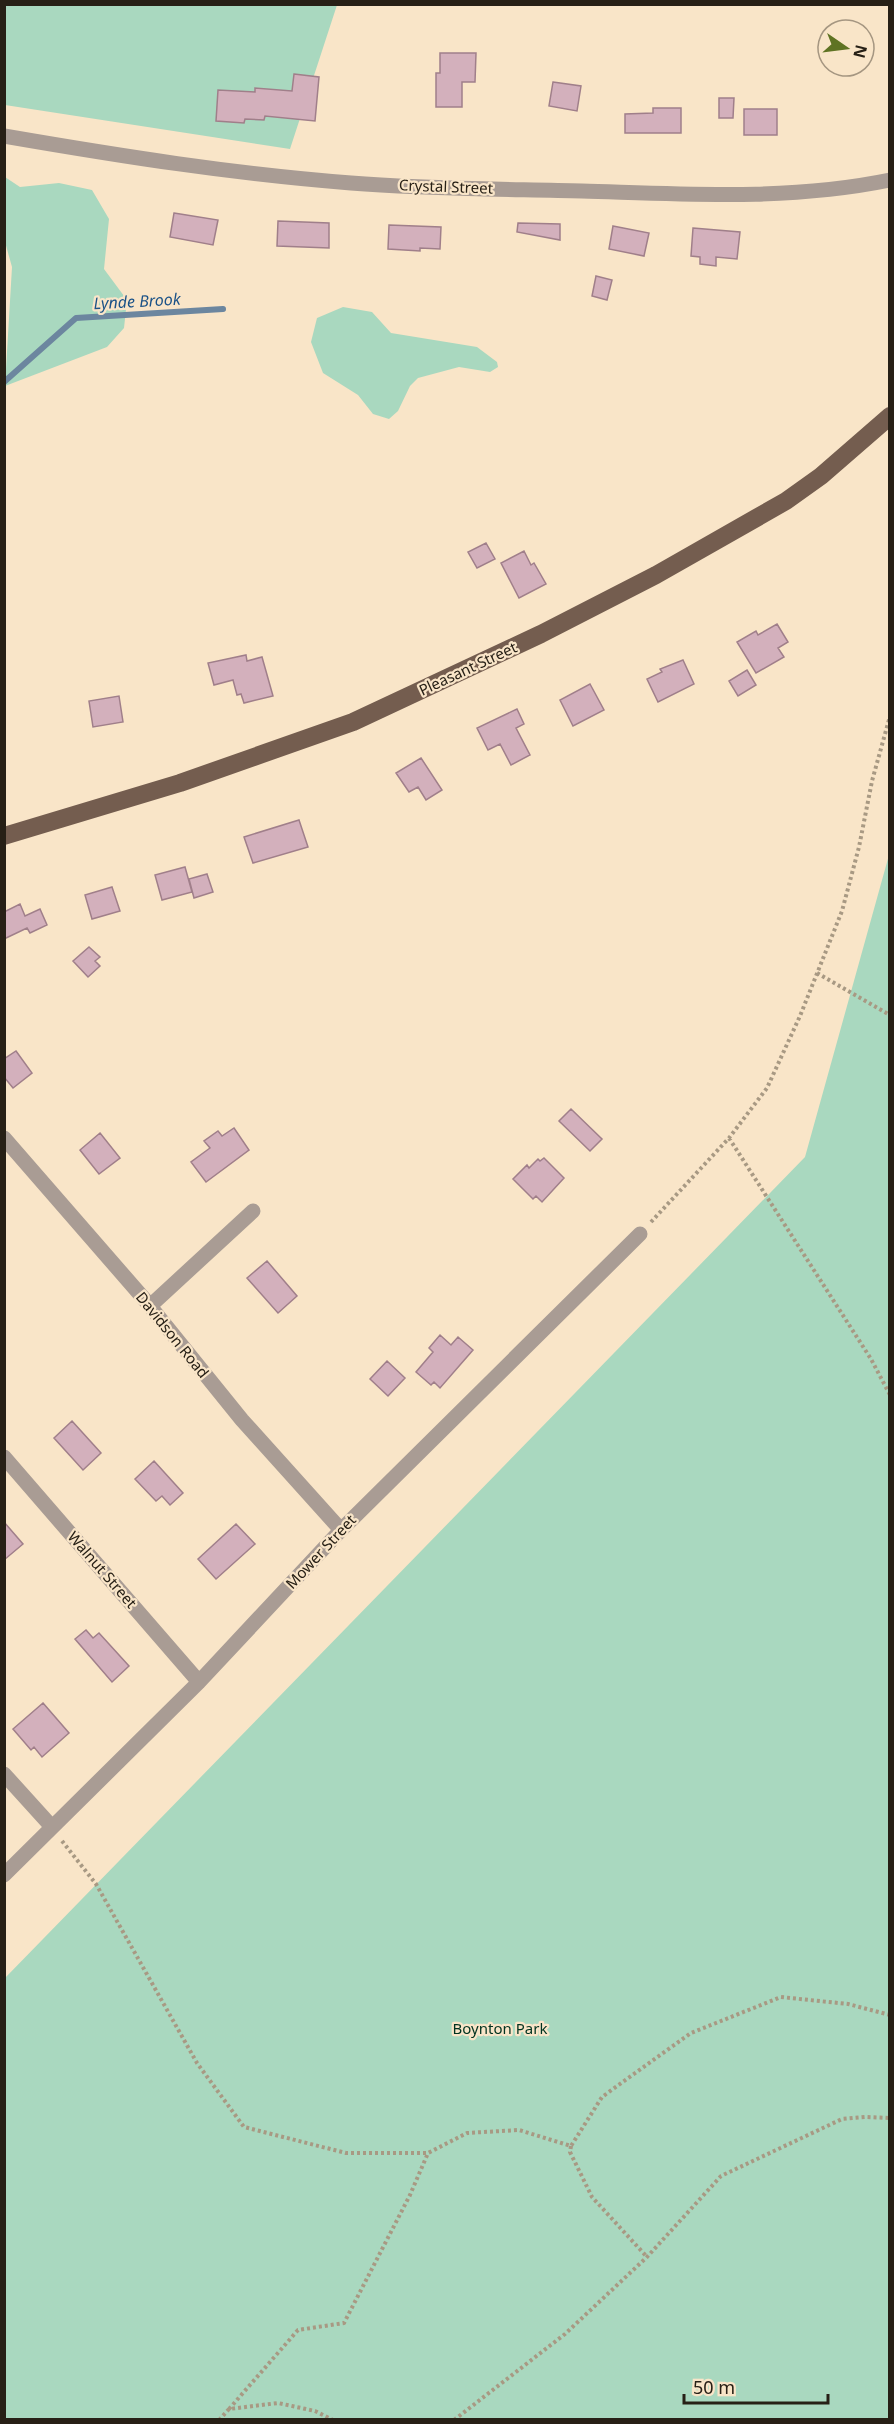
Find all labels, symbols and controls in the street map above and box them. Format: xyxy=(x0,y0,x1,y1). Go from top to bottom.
north arrow xyxy=(816,18,876,78)
text: N xyxy=(848,43,873,61)
street label: Crystal Street xyxy=(399,174,494,198)
water label: Lynde Brook xyxy=(93,288,182,314)
street label: Pleasant Street xyxy=(415,636,520,700)
street label: Davidson Road xyxy=(132,1287,214,1382)
street label: Mower Street xyxy=(281,1509,360,1593)
street label: Walnut Street xyxy=(64,1527,142,1612)
park label: Boynton Park xyxy=(453,2018,547,2038)
scale bar xyxy=(684,2367,828,2405)
text: 50 m xyxy=(693,2375,735,2399)

